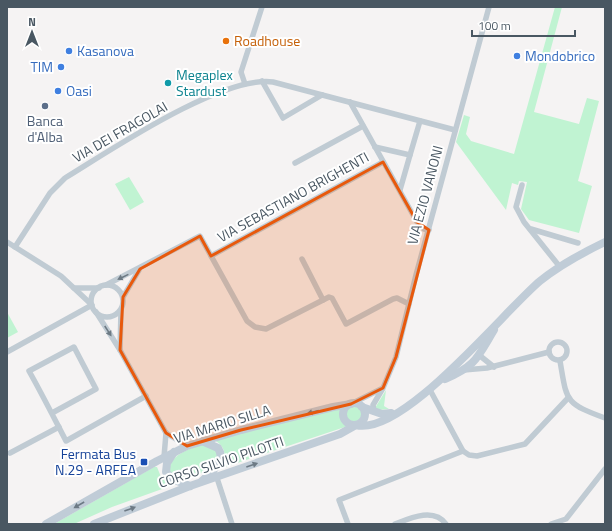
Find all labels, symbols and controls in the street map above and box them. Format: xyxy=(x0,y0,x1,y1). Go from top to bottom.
north arrow xyxy=(12,12,52,52)
scale bar xyxy=(472,12,575,38)
text: N xyxy=(28,14,36,30)
text: 100 m xyxy=(478,16,511,35)
place label: Roadhouse xyxy=(234,30,300,51)
marker: Roadhouse xyxy=(221,36,231,46)
place label: Kasanova xyxy=(77,40,134,61)
place label: Mondobrico xyxy=(525,45,595,66)
marker: Kasanova xyxy=(64,46,74,56)
marker: Mondobrico xyxy=(512,51,522,61)
place label: TIM xyxy=(30,56,53,77)
marker: TIM xyxy=(56,62,66,72)
place label: Megaplex Stardust xyxy=(176,64,234,101)
marker: Megaplex Stardust xyxy=(163,78,173,88)
place label: Oasi xyxy=(66,80,92,101)
marker: Oasi xyxy=(53,86,63,96)
street label: VIA DEI FRAGOLAI xyxy=(68,96,171,167)
marker: Banca d'Alba xyxy=(40,101,50,111)
place label: Banca d'Alba xyxy=(27,110,63,147)
street label: VIA EZIO VANONI xyxy=(401,143,448,247)
street label: VIA SEBASTIANO BRIGHENTI xyxy=(213,146,372,247)
one-way arrow xyxy=(117,274,129,280)
one-way arrow xyxy=(104,326,112,336)
street label: VIA MARIO SILLA xyxy=(171,399,274,448)
one-way arrow xyxy=(307,409,319,415)
street label: CORSO SILVIO PILOTTI xyxy=(155,430,286,493)
place label: Fermata Bus N.29 - ARFEA xyxy=(55,443,137,480)
marker: Fermata Bus N.29 - ARFEA xyxy=(139,457,149,467)
one-way arrow xyxy=(247,462,259,468)
one-way arrow xyxy=(73,501,85,508)
one-way arrow xyxy=(124,505,136,511)

